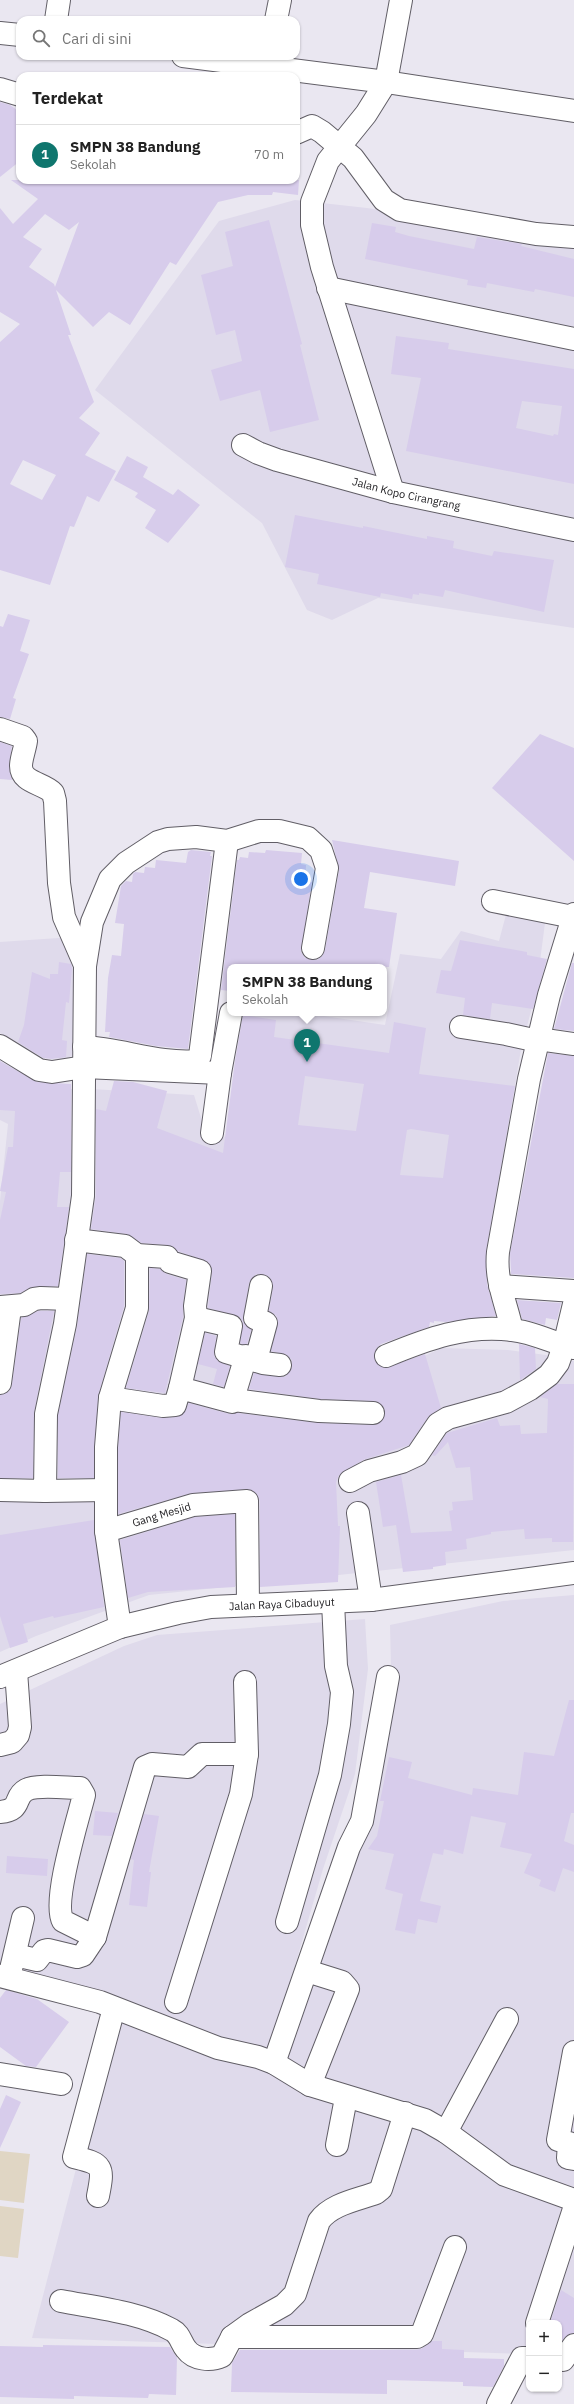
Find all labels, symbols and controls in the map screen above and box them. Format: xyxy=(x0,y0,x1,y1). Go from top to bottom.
search box xyxy=(16,16,300,60)
icon: search xyxy=(30,27,52,49)
text: Cari di sini xyxy=(62,29,131,48)
text: Terdekat xyxy=(32,87,103,109)
text: SMPN 38 Bandung xyxy=(70,137,200,156)
text: 1 xyxy=(41,146,49,163)
text: 70 m xyxy=(254,146,284,163)
text: Sekolah xyxy=(70,156,116,173)
street label: Jalan Kopo Cirangrang xyxy=(351,474,462,513)
your location xyxy=(291,869,311,889)
popup xyxy=(227,964,387,1016)
text: SMPN 38 Bandung xyxy=(242,972,372,991)
text: Sekolah xyxy=(242,991,288,1008)
pin: 1 xyxy=(294,1029,320,1062)
street label: Gang Mesjid xyxy=(130,1499,192,1530)
street label: Jalan Raya Cibaduyut xyxy=(228,1595,335,1613)
map controls xyxy=(526,2320,562,2392)
button: + xyxy=(526,2320,562,2356)
button: − xyxy=(526,2356,562,2392)

